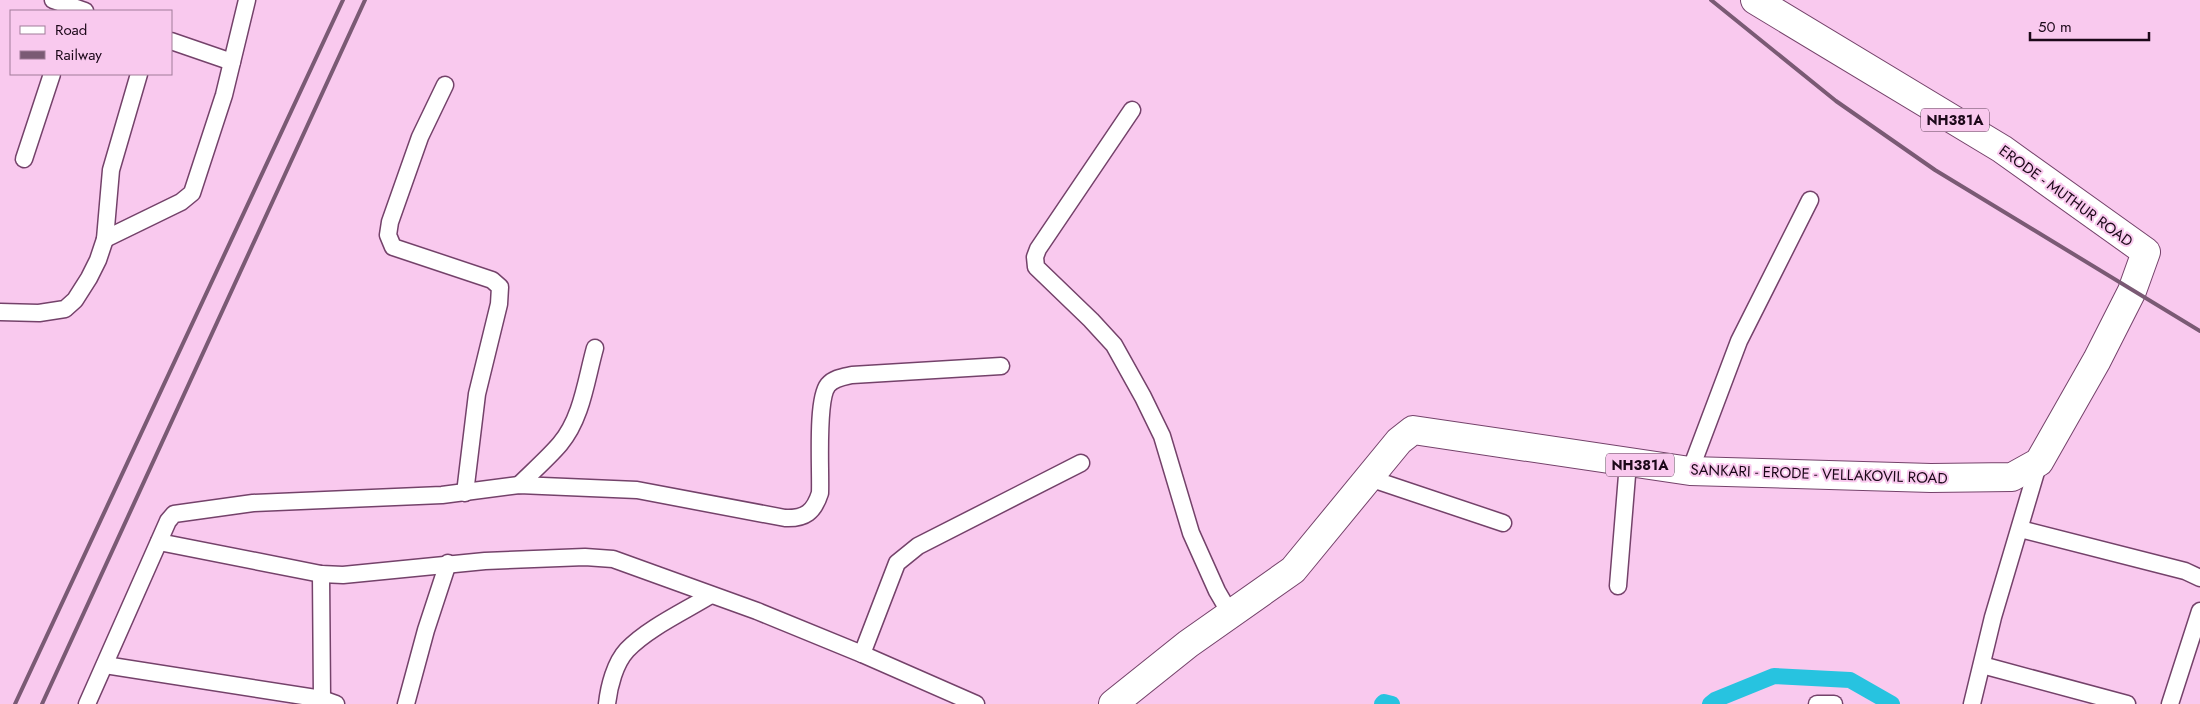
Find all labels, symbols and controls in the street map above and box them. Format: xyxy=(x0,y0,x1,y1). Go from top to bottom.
legend xyxy=(10,10,172,75)
scale bar xyxy=(2030,10,2149,42)
text: 50 m xyxy=(2038,16,2072,38)
text: Road xyxy=(55,19,87,41)
text: Railway xyxy=(55,44,102,66)
road number: NH381A xyxy=(1921,108,1989,132)
street label: ERODE - MUTHUR ROAD xyxy=(1995,140,2137,252)
road number: NH381A xyxy=(1606,454,1674,476)
street label: SANKARI - ERODE - VELLAKOVIL ROAD xyxy=(1690,459,1948,489)

